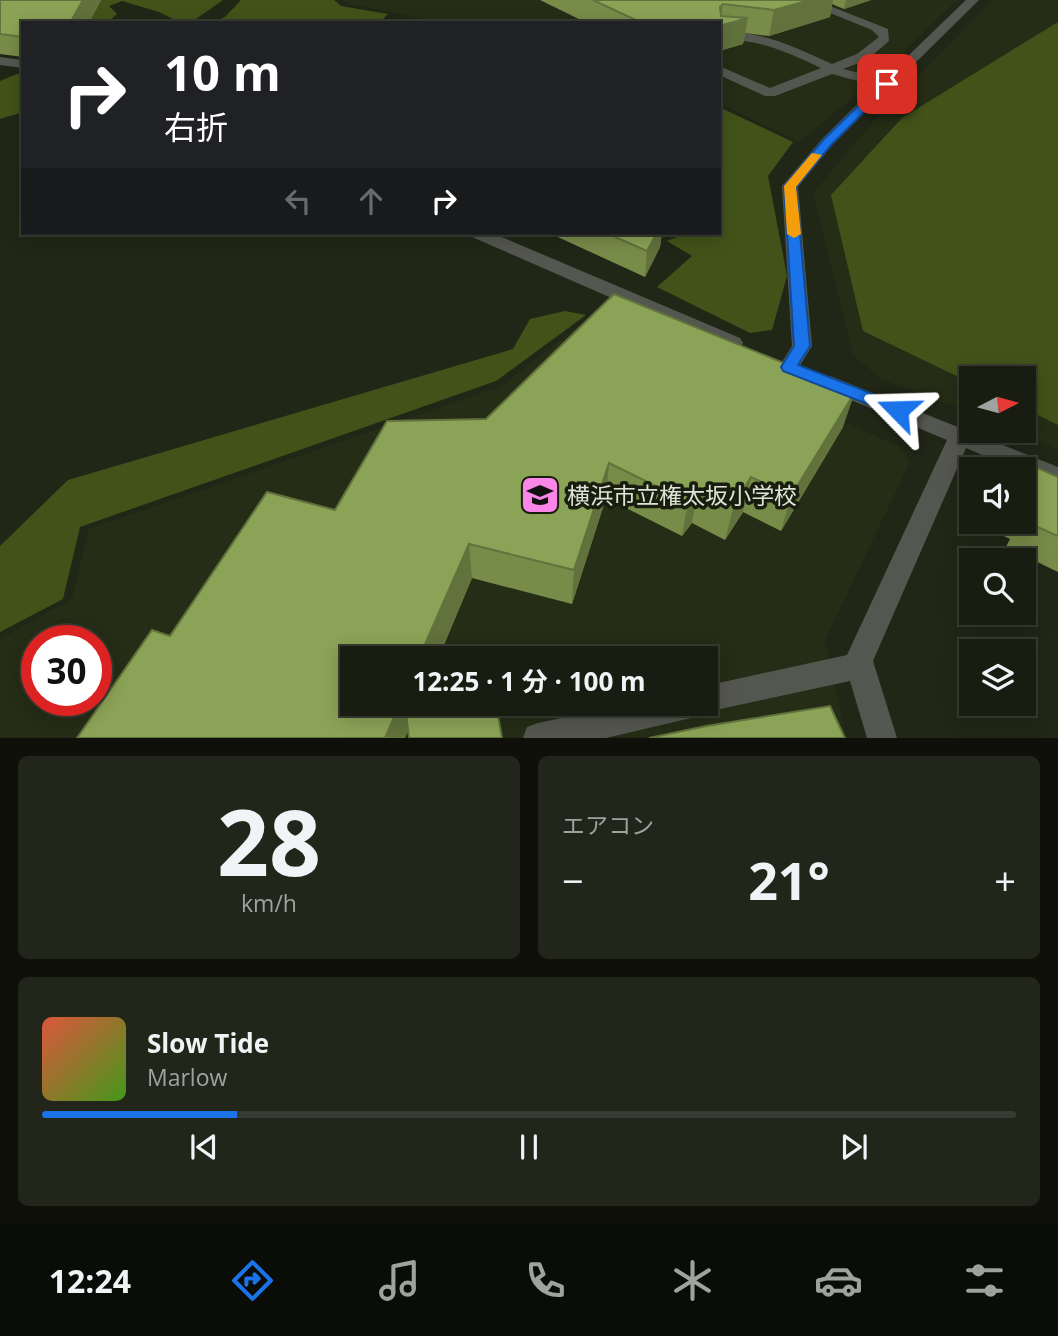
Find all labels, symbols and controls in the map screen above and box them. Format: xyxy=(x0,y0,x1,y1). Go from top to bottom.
text: 10 m xyxy=(164,39,281,105)
icon: right xyxy=(49,49,140,140)
pin xyxy=(857,54,917,114)
icon: arrive xyxy=(868,65,906,103)
text: 右折 xyxy=(164,105,228,148)
icon: left xyxy=(279,182,317,220)
icon: ahead xyxy=(352,182,390,220)
icon: right xyxy=(425,182,463,220)
north arrow xyxy=(959,366,1036,443)
map controls xyxy=(959,366,1036,716)
position arrow xyxy=(861,373,935,447)
button: sound xyxy=(959,457,1036,534)
school or university icon: 横浜市立権太坂小学校 xyxy=(519,474,561,516)
place label: 横浜市立権太坂小学校 xyxy=(567,479,797,511)
button: search xyxy=(959,548,1036,625)
speed limit sign: 30 xyxy=(21,625,112,716)
button: layers xyxy=(959,639,1036,716)
text: 12:25 · 1 分 · 100 m xyxy=(412,663,646,699)
text: 28 xyxy=(217,779,321,903)
text: エアコン xyxy=(562,809,654,841)
text: 21° xyxy=(748,844,830,915)
text: − xyxy=(562,854,584,906)
text: + xyxy=(994,854,1016,906)
text: km/h xyxy=(241,887,297,919)
text: Slow Tide xyxy=(147,1025,269,1061)
text: Marlow xyxy=(147,1061,227,1093)
icon: previous xyxy=(185,1128,223,1166)
icon: pause xyxy=(510,1128,548,1166)
icon: next xyxy=(835,1128,873,1166)
icon: directions xyxy=(228,1256,277,1305)
icon: music xyxy=(375,1256,424,1305)
icon: phone xyxy=(521,1256,570,1305)
icon: climate xyxy=(668,1256,717,1305)
icon: car xyxy=(814,1256,863,1305)
icon: filters xyxy=(960,1256,1009,1305)
text: 12:24 xyxy=(49,1259,131,1302)

